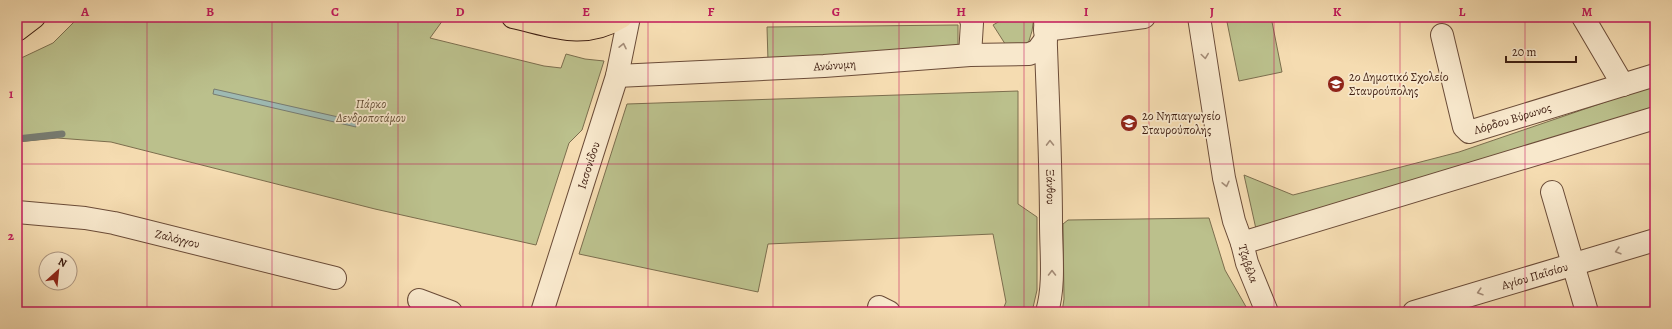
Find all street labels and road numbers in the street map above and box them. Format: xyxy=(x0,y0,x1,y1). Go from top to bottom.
street label: Ανώνυμη xyxy=(812,56,857,75)
street label: Λόρδου Βύρωνος xyxy=(1471,99,1553,138)
street label: Ιασονίδου xyxy=(574,140,604,191)
street label: Ξάνθου xyxy=(1042,169,1059,205)
street label: Ζαλόγγου xyxy=(153,226,201,252)
street label: Τζαβέλα xyxy=(1235,243,1262,286)
street label: Αγίου Παΐσίου xyxy=(1499,258,1570,294)

